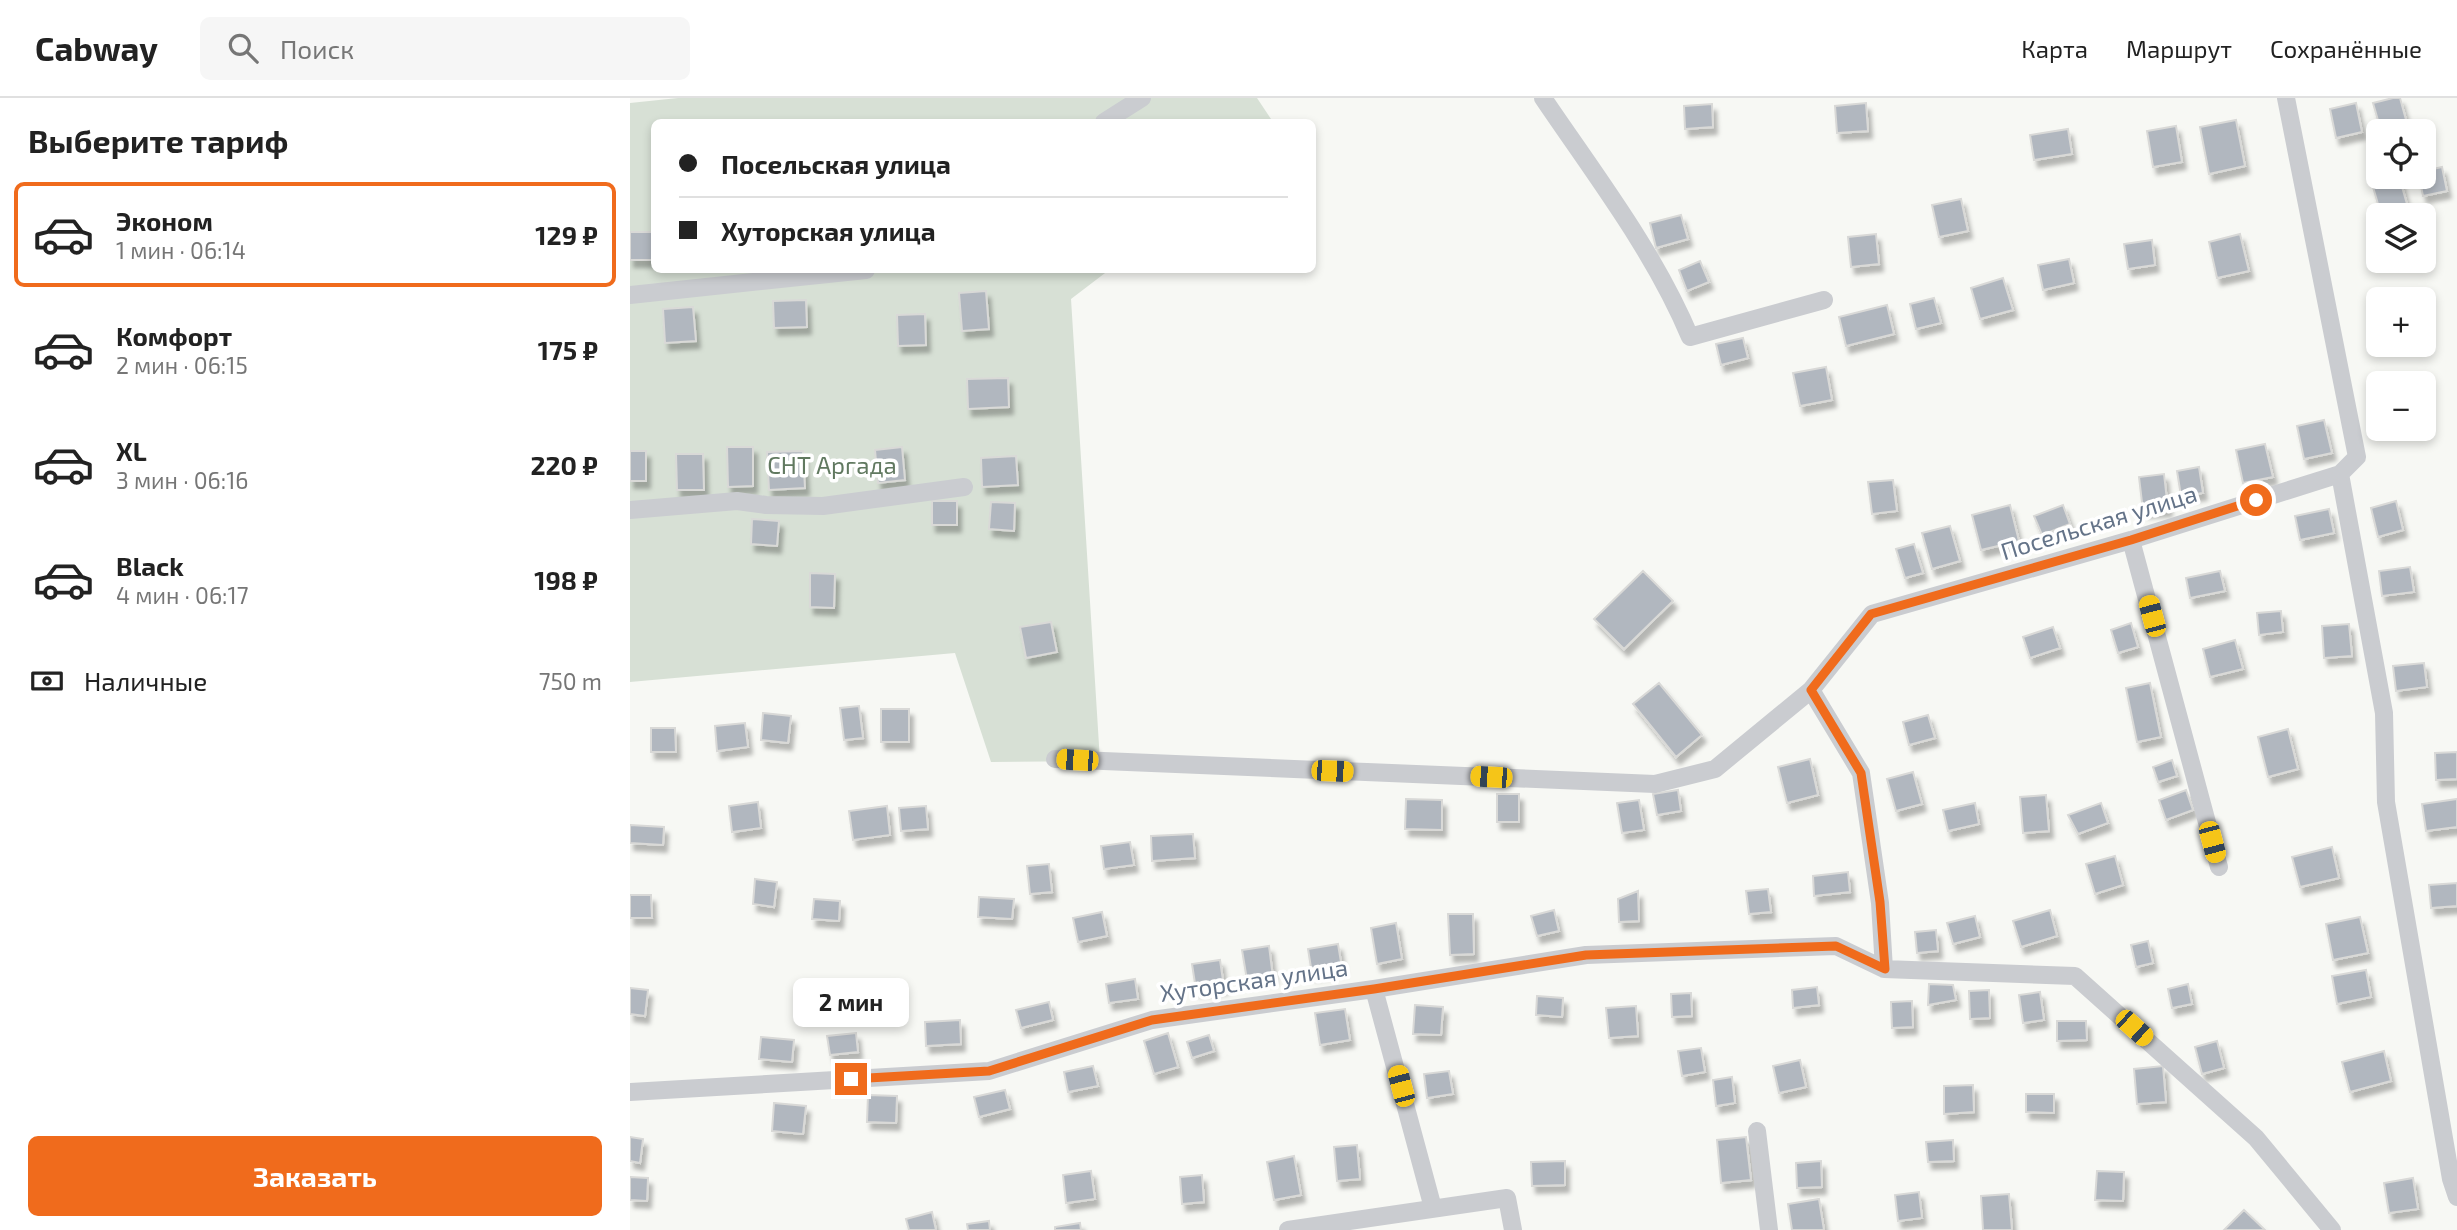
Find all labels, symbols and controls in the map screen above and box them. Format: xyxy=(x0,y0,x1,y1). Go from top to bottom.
search box xyxy=(200,17,690,80)
text: Cabway xyxy=(35,28,158,68)
icon: search xyxy=(224,29,262,67)
text: Поиск xyxy=(280,33,354,64)
text: Карта xyxy=(2021,34,2088,63)
text: Маршрут xyxy=(2126,34,2232,63)
text: Сохранённые xyxy=(2270,34,2422,63)
map controls xyxy=(2366,119,2436,441)
button: locate xyxy=(2366,119,2436,189)
text: Выберите тариф xyxy=(28,121,288,159)
text: Посельская улица xyxy=(721,148,951,179)
icon: car xyxy=(32,203,95,266)
button: layers xyxy=(2366,203,2436,273)
text: Эконом xyxy=(116,205,213,236)
text: Хуторская улица xyxy=(721,215,936,246)
text: 129 ₽ xyxy=(535,219,598,250)
text: 1 мин · 06:14 xyxy=(116,236,246,264)
button: + xyxy=(2366,287,2436,357)
icon: car xyxy=(32,318,95,381)
text: Комфорт xyxy=(116,320,232,351)
text: 175 ₽ xyxy=(538,334,598,365)
text: 2 мин · 06:15 xyxy=(116,351,248,379)
button: − xyxy=(2366,371,2436,441)
icon: car xyxy=(32,433,95,496)
text: XL xyxy=(116,435,147,466)
text: 220 ₽ xyxy=(530,449,598,480)
park label: СНТ Аргада xyxy=(767,450,897,479)
text: 3 мин · 06:16 xyxy=(116,466,248,494)
street label: Посельская улица xyxy=(1997,478,2200,566)
route start xyxy=(2240,484,2272,516)
icon: car xyxy=(32,548,95,611)
text: Black xyxy=(116,550,184,581)
text: 198 ₽ xyxy=(534,564,598,595)
text: 4 мин · 06:17 xyxy=(116,581,248,609)
car xyxy=(2137,593,2168,639)
icon: cash xyxy=(28,662,66,700)
text: Наличные xyxy=(84,665,207,696)
text: 750 m xyxy=(539,667,602,695)
car xyxy=(1056,748,1099,772)
car xyxy=(1311,760,1354,782)
car xyxy=(1470,765,1513,789)
car xyxy=(2197,819,2228,865)
street label: Хуторская улица xyxy=(1158,952,1350,1008)
callout: 2 мин xyxy=(793,978,909,1026)
text: 2 мин xyxy=(819,988,883,1016)
car xyxy=(2112,1006,2157,1050)
route end xyxy=(835,1063,867,1095)
car xyxy=(1386,1063,1417,1109)
button: Заказать xyxy=(28,1136,602,1216)

